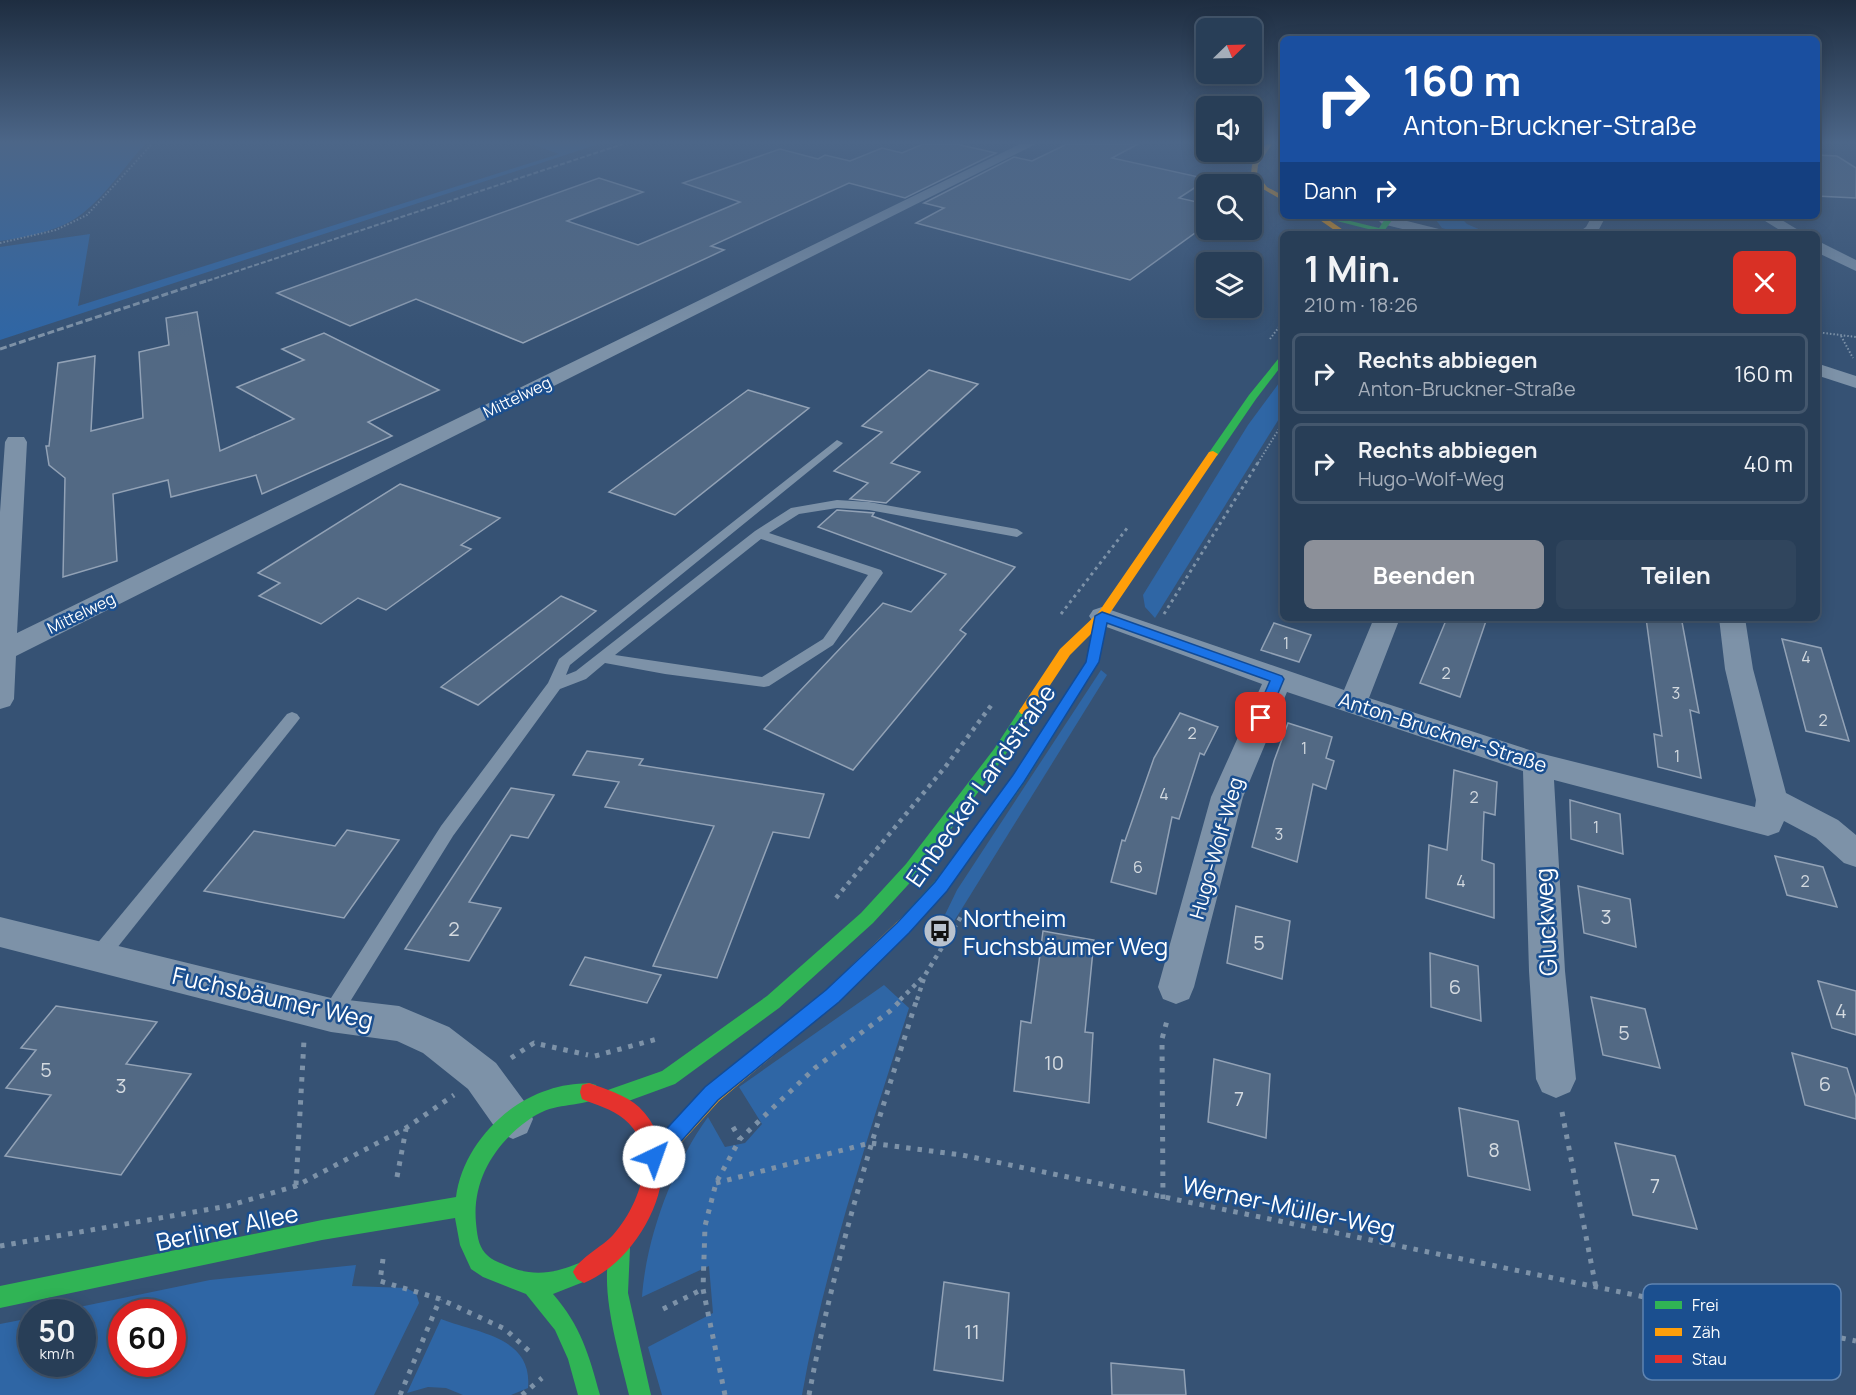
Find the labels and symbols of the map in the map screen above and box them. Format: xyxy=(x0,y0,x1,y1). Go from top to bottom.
north arrow xyxy=(1196,18,1262,84)
street label: Mittelweg xyxy=(479,371,555,423)
street label: Mittelweg xyxy=(43,587,119,639)
house number: 1 xyxy=(1283,632,1289,654)
house number: 4 xyxy=(1801,646,1811,668)
house number: 2 xyxy=(1441,662,1451,684)
street label: Einbecker Landstraße xyxy=(898,677,1062,893)
house number: 3 xyxy=(1672,682,1680,704)
street label: Anton-Bruckner-Straße xyxy=(1335,686,1551,778)
pin xyxy=(1235,692,1286,743)
house number: 2 xyxy=(1818,709,1828,731)
house number: 2 xyxy=(1187,722,1197,744)
house number: 1 xyxy=(1301,737,1307,759)
house number: 1 xyxy=(1674,745,1680,767)
street label: Hugo-Wolf-Weg xyxy=(1183,774,1249,922)
house number: 4 xyxy=(1159,783,1169,805)
house number: 2 xyxy=(1469,786,1479,808)
house number: 1 xyxy=(1593,816,1599,838)
house number: 3 xyxy=(1275,823,1283,845)
house number: 6 xyxy=(1133,856,1143,878)
street label: Gluckweg xyxy=(1526,867,1564,977)
house number: 4 xyxy=(1456,870,1466,892)
house number: 2 xyxy=(1800,870,1810,892)
place label: Northeim Fuchsbäumer Weg xyxy=(963,901,1168,962)
house number: 3 xyxy=(1600,903,1612,930)
bus stop icon: Northeim Fuchsbäumer Weg xyxy=(922,913,958,949)
house number: 2 xyxy=(448,915,460,942)
house number: 5 xyxy=(1253,929,1265,956)
street label: Fuchsbäumer Weg xyxy=(169,958,377,1036)
house number: 6 xyxy=(1449,973,1461,1000)
house number: 4 xyxy=(1835,997,1847,1024)
house number: 5 xyxy=(1618,1019,1630,1046)
house number: 10 xyxy=(1044,1049,1064,1076)
house number: 5 xyxy=(40,1056,52,1083)
house number: 6 xyxy=(1819,1070,1831,1097)
house number: 3 xyxy=(115,1072,127,1099)
house number: 7 xyxy=(1234,1085,1244,1112)
position arrow xyxy=(622,1125,686,1189)
house number: 8 xyxy=(1488,1136,1500,1163)
street label: Werner-Müller-Weg xyxy=(1179,1167,1399,1245)
house number: 7 xyxy=(1650,1172,1660,1199)
street label: Berliner Allee xyxy=(153,1196,301,1258)
legend xyxy=(1643,1284,1841,1380)
text: Frei xyxy=(1692,1294,1719,1316)
speed limit sign: 60 xyxy=(108,1299,186,1377)
house number: 11 xyxy=(964,1318,980,1345)
text: Zäh xyxy=(1692,1321,1720,1343)
text: Stau xyxy=(1692,1348,1727,1370)

